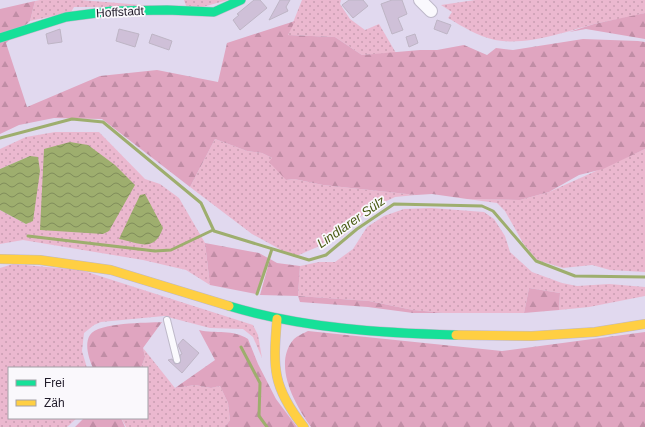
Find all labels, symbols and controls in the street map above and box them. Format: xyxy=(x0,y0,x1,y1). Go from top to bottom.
street label: Hoffstadt xyxy=(96,4,145,20)
water label: Lindlarer Sülz xyxy=(314,193,388,251)
legend xyxy=(8,367,148,419)
text: Frei xyxy=(44,376,65,390)
text: Zäh xyxy=(44,396,65,410)

